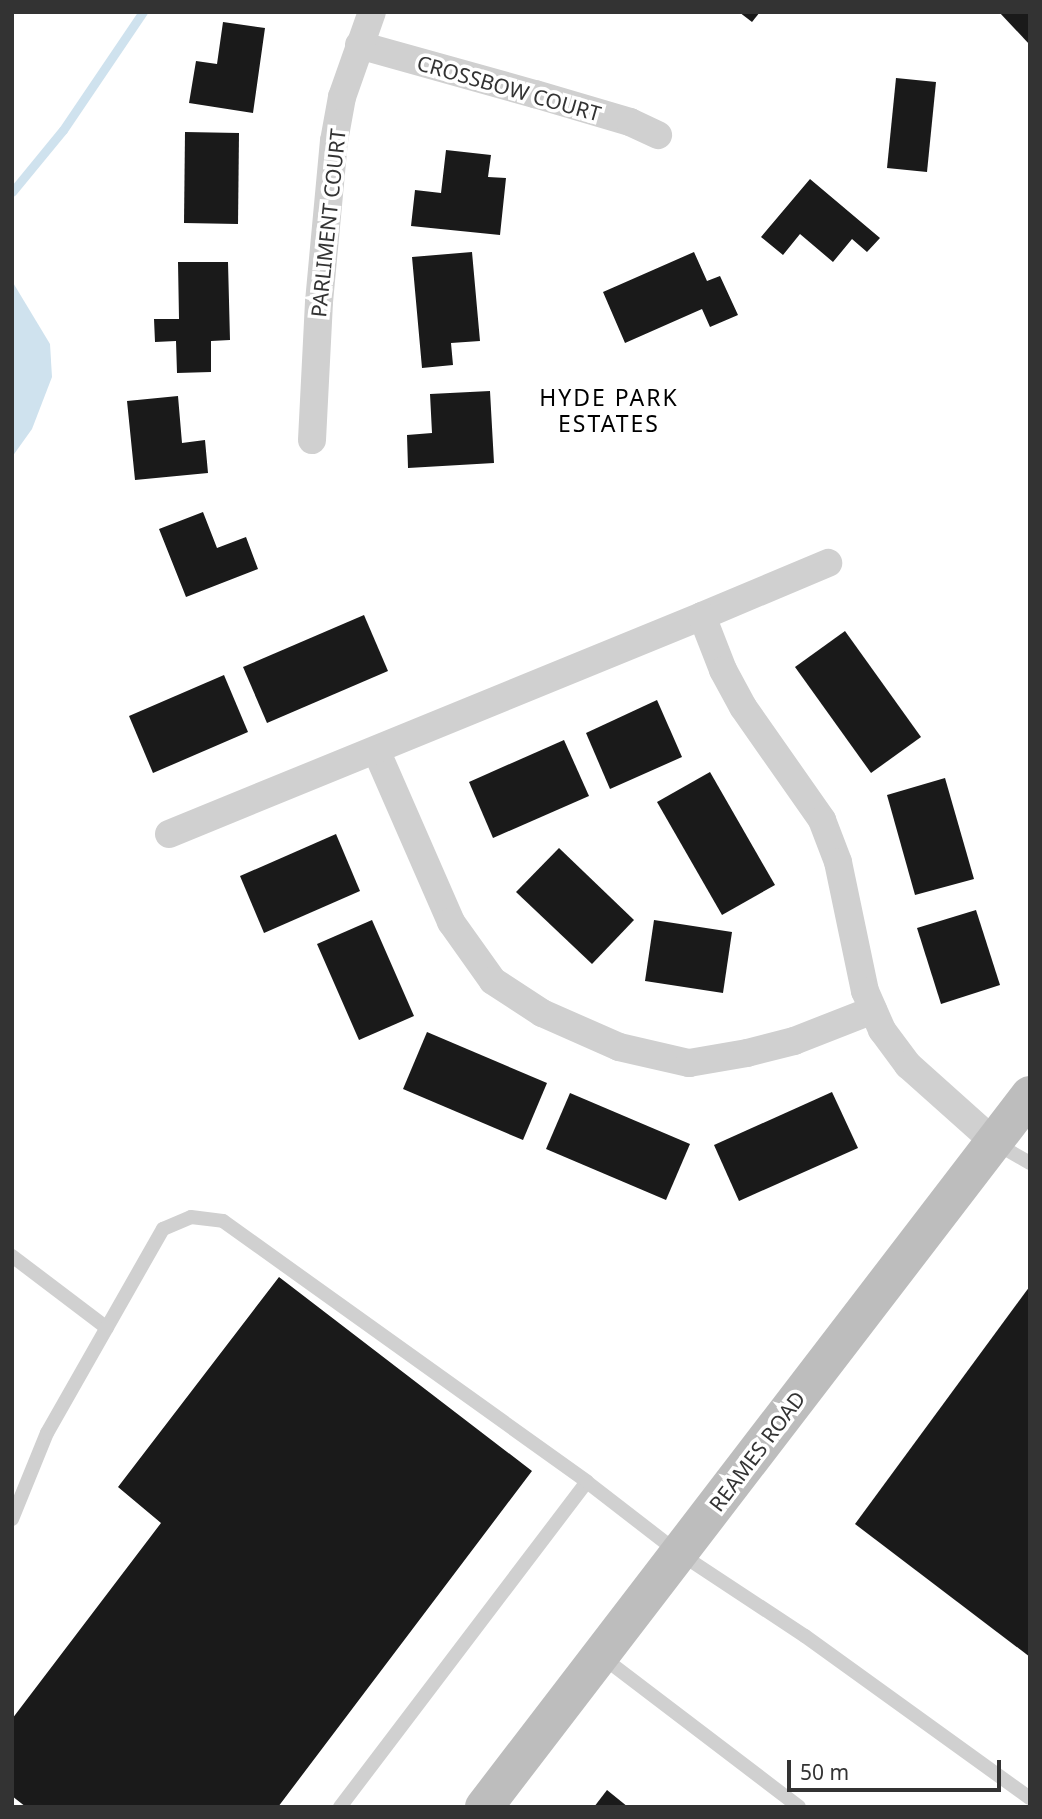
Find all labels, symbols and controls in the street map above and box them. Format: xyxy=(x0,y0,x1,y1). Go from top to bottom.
street label: CROSSBOW COURT xyxy=(414,50,604,126)
street label: PARLIMENT COURT xyxy=(306,127,350,319)
district label: HYDE PARK ESTATES xyxy=(540,383,678,437)
street label: REAMES ROAD xyxy=(704,1386,810,1516)
scale bar xyxy=(790,1745,1004,1789)
text: 50 m xyxy=(800,1758,849,1786)

